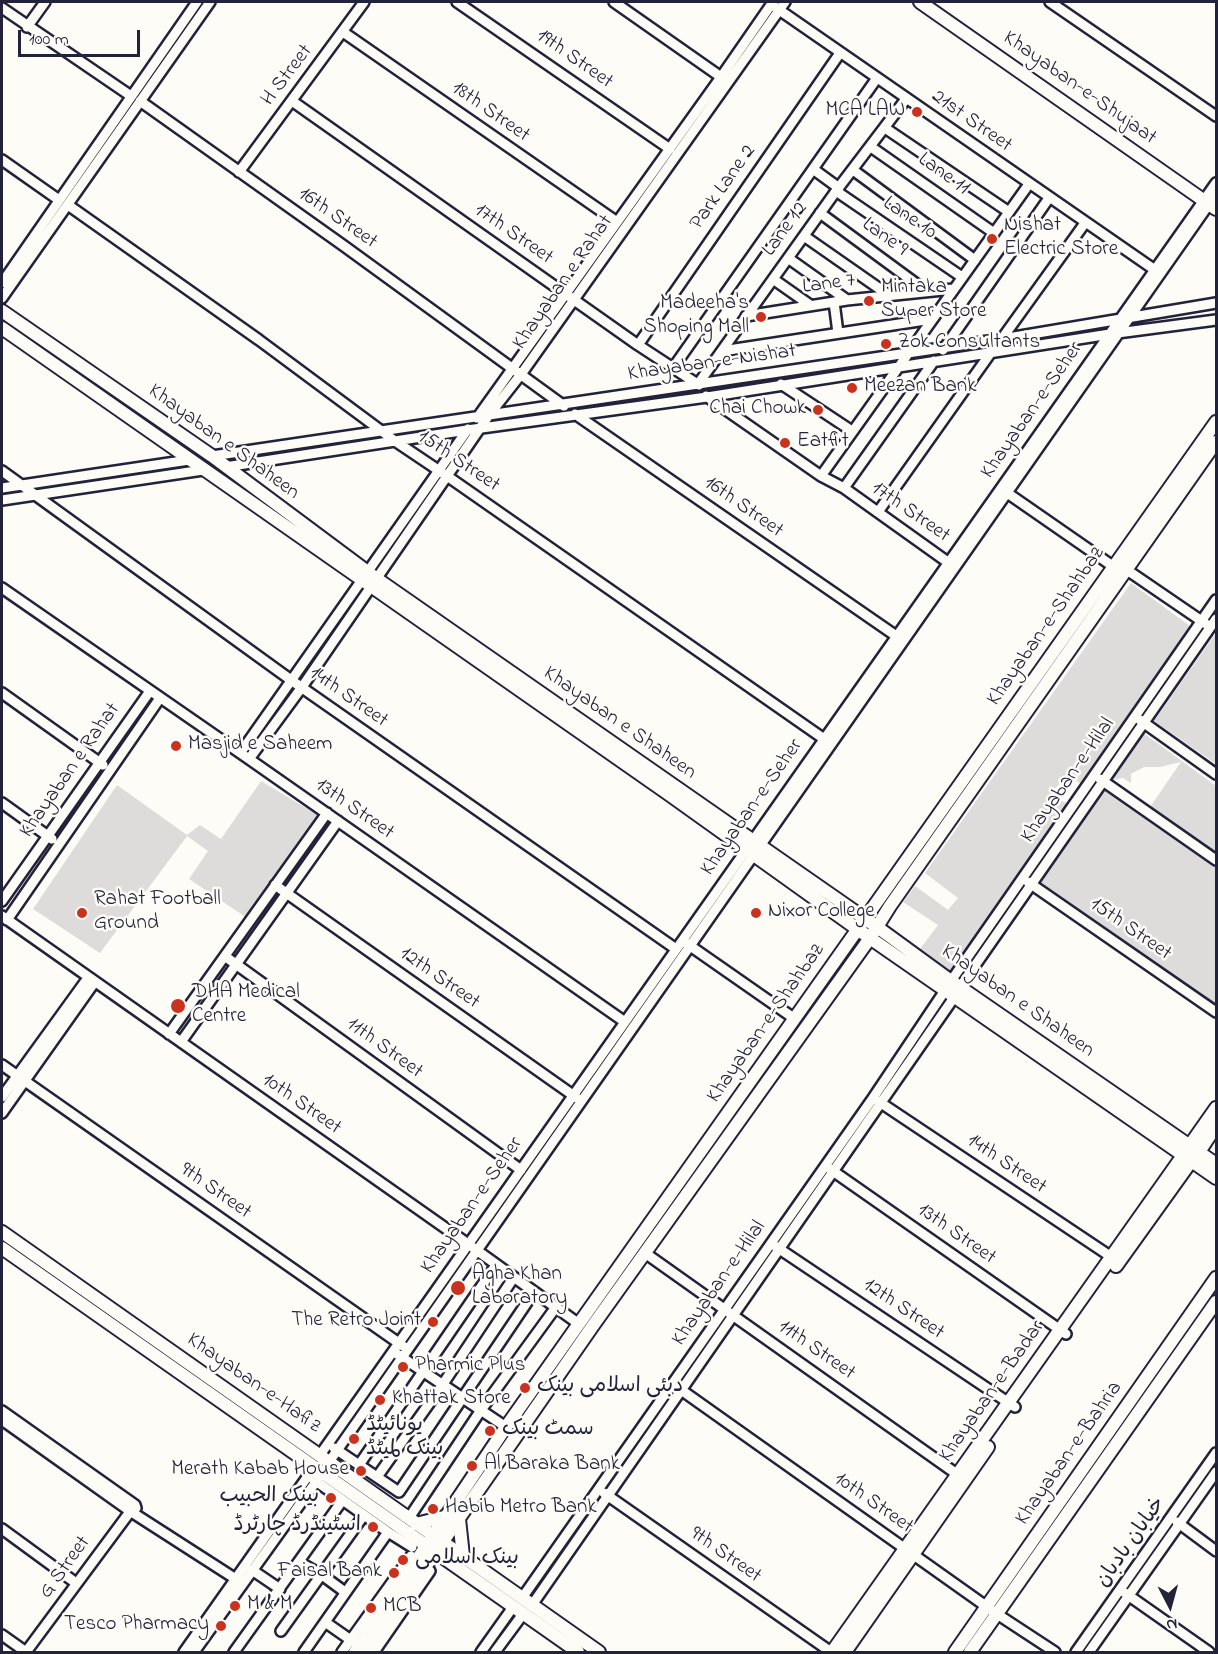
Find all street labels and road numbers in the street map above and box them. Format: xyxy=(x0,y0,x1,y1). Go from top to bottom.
street label: 19th Street xyxy=(531,24,617,96)
street label: Khayaban-e-Shujaat xyxy=(997,27,1161,151)
street label: H Street xyxy=(257,40,319,112)
street label: 18th Street xyxy=(446,77,534,149)
street label: 21st Street xyxy=(926,85,1016,159)
street label: Park Lane 2 xyxy=(686,141,762,235)
street label: Lane 11 xyxy=(912,148,974,202)
street label: 16th Street xyxy=(292,183,382,255)
street label: Lane 10 xyxy=(877,192,941,246)
street label: Lane 12 xyxy=(758,198,814,262)
street label: 17th Street xyxy=(469,199,557,271)
street label: Khayaban e Rahat xyxy=(508,211,620,355)
street label: Lane 9 xyxy=(856,213,912,263)
street label: Lane 7 xyxy=(801,269,857,301)
street label: Khayaban-e-Seher xyxy=(976,338,1090,484)
street label: Khayaban-e-Nishat xyxy=(626,340,798,388)
street label: Khayaban e Shaheen xyxy=(142,380,304,506)
street label: 15th Street xyxy=(412,425,504,499)
street label: 16th Street xyxy=(698,472,788,544)
street label: 17th Street xyxy=(866,477,954,549)
street label: Khayaban-e-Shahbaz xyxy=(983,543,1111,711)
street label: 14th Street xyxy=(304,662,392,734)
street label: Khayaban e Shaheen xyxy=(538,662,700,786)
street label: Khayaban e Rahat xyxy=(15,699,127,843)
street label: Khayaban-e-Hilal xyxy=(1017,714,1121,848)
street label: Khayaban-e-Seher xyxy=(696,735,810,881)
street label: 13th Street xyxy=(310,774,398,846)
street label: 15th Street xyxy=(1084,893,1176,967)
street label: Khayaban-e-Shahbaz xyxy=(703,940,831,1108)
street label: Khayaban e Shaheen xyxy=(936,940,1098,1064)
street label: 12th Street xyxy=(394,942,484,1016)
street label: 11th Street xyxy=(341,1013,427,1085)
street label: 10th Street xyxy=(257,1069,345,1141)
street label: 14th Street xyxy=(961,1129,1051,1201)
street label: Khayaban-e-Seher xyxy=(416,1133,530,1279)
street label: 9th Street xyxy=(174,1158,256,1226)
street label: 13th Street xyxy=(912,1199,1000,1271)
street label: Khayaban-e-Hilal xyxy=(668,1217,772,1351)
street label: 12th Street xyxy=(858,1274,948,1346)
street label: 11th Street xyxy=(773,1315,859,1387)
street label: Khayaban-e-Badar xyxy=(935,1316,1051,1468)
street label: Khayaban-e-Hafiz xyxy=(181,1328,325,1440)
street label: Khayaban-e-Bahria xyxy=(1011,1377,1129,1531)
street label: 10th Street xyxy=(829,1468,917,1540)
street label: خیابان بادبان xyxy=(1092,1493,1172,1593)
street label: 9th Street xyxy=(684,1522,766,1590)
street label: G Street xyxy=(35,1532,97,1604)

